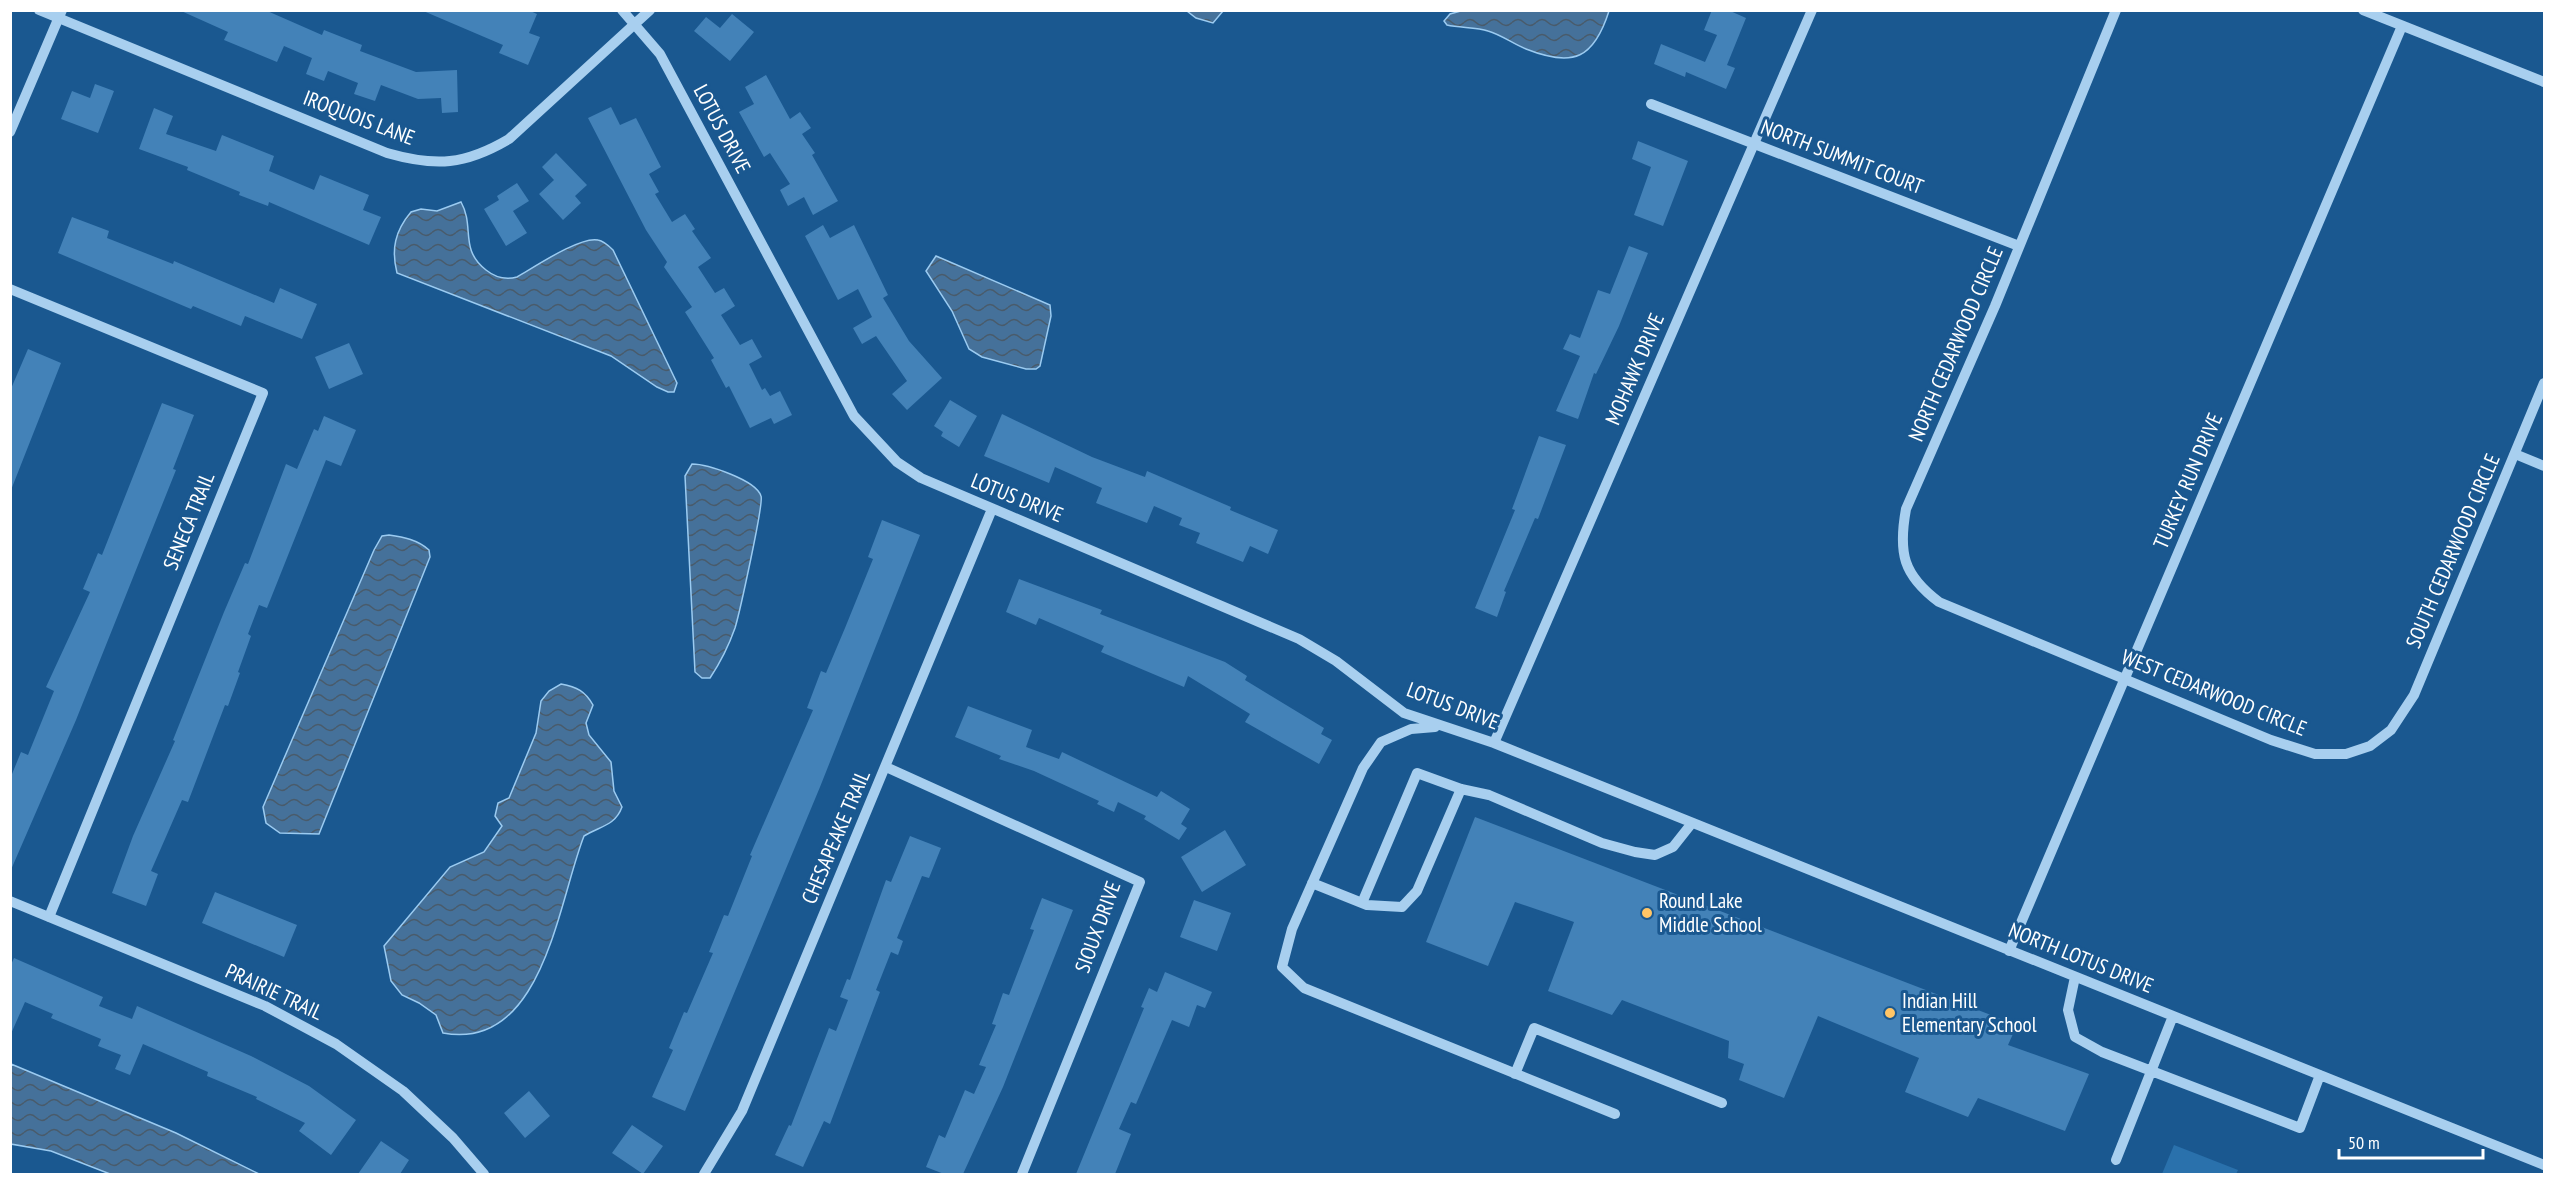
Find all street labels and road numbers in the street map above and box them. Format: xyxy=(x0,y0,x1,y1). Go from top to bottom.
street label: LOTUS DRIVE xyxy=(688,80,757,178)
street label: IROQUOIS LANE xyxy=(300,84,419,151)
street label: NORTH SUMMIT COURT xyxy=(1757,113,1928,200)
street label: NORTH CEDARWOOD CIRCLE xyxy=(1902,242,2009,445)
street label: MOHAWK DRIVE xyxy=(1599,309,1670,429)
street label: TURKEY RUN DRIVE xyxy=(2147,409,2228,553)
street label: SOUTH CEDARWOOD CIRCLE xyxy=(2399,449,2506,652)
street label: LOTUS DRIVE xyxy=(967,467,1067,528)
street label: SENECA TRAIL xyxy=(157,468,220,574)
street label: WEST CEDARWOOD CIRCLE xyxy=(2118,643,2311,742)
street label: LOTUS DRIVE xyxy=(1403,676,1503,735)
street label: CHESAPEAKE TRAIL xyxy=(795,765,876,908)
street label: SIOUX DRIVE xyxy=(1069,877,1127,976)
street label: NORTH LOTUS DRIVE xyxy=(2005,916,2158,999)
street label: PRAIRIE TRAIL xyxy=(221,957,327,1026)

